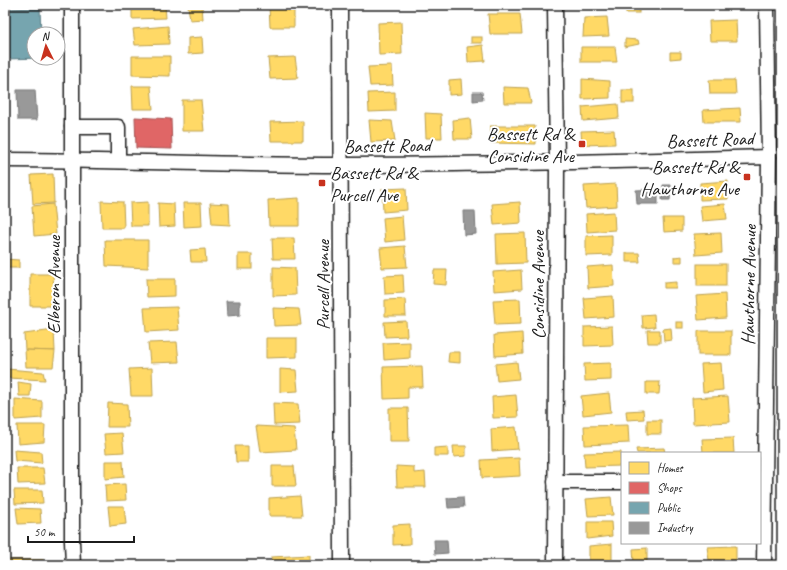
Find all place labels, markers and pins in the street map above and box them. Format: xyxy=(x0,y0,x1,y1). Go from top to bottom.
place label: Bassett Rd & Considine Ave xyxy=(487,122,576,168)
marker: Bassett Rd & Considine Ave xyxy=(577,139,587,149)
place label: Bassett Rd & Hawthorne Ave xyxy=(641,155,741,201)
place label: Bassett Rd & Purcell Ave xyxy=(330,161,420,207)
marker: Bassett Rd & Hawthorne Ave xyxy=(742,172,752,182)
marker: Bassett Rd & Purcell Ave xyxy=(317,178,327,188)

